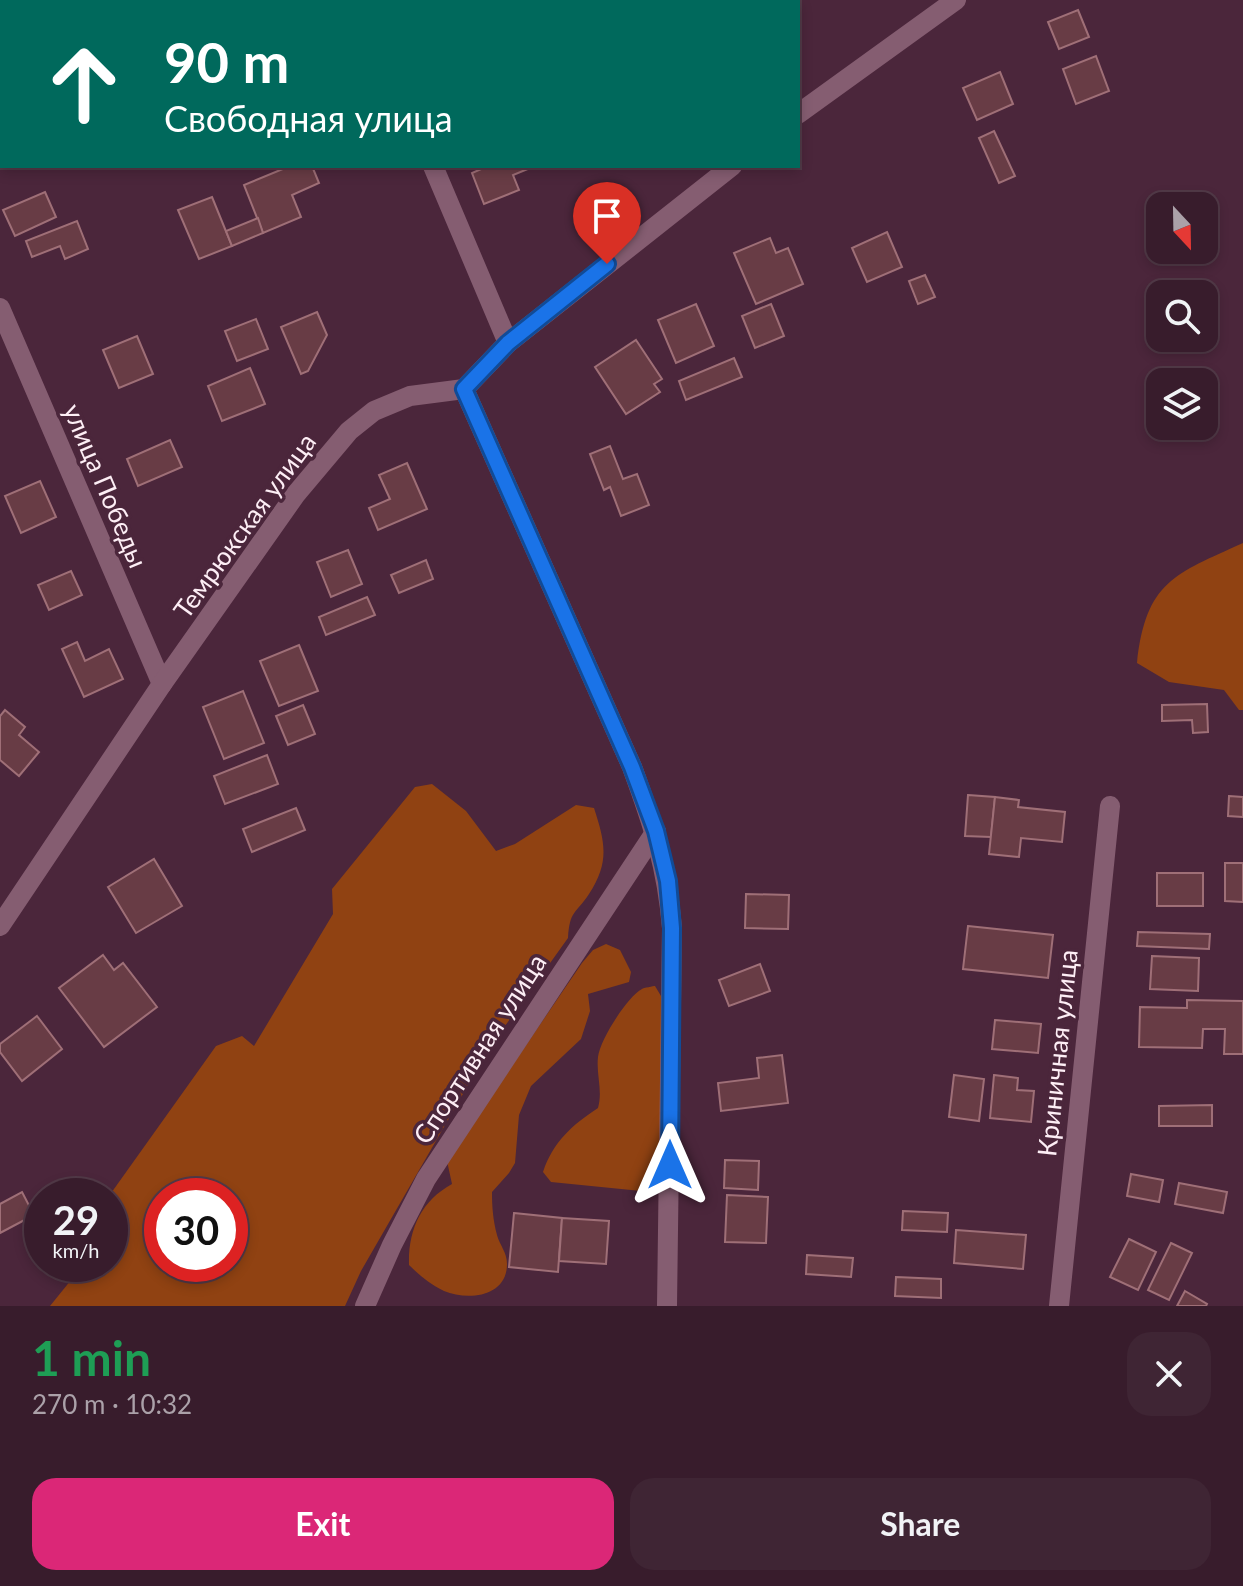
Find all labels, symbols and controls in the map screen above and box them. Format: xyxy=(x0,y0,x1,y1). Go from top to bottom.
text: 90 m xyxy=(164,28,289,95)
icon: ahead xyxy=(32,32,136,136)
text: Свободная улица xyxy=(164,96,453,140)
pin xyxy=(573,182,641,264)
north arrow xyxy=(1146,192,1218,264)
map controls xyxy=(1146,192,1218,440)
icon: arrive xyxy=(585,194,629,238)
button: search xyxy=(1146,280,1218,352)
button: layers xyxy=(1146,368,1218,440)
street label: улица Победы xyxy=(57,399,155,572)
street label: Темрюкская улица xyxy=(166,426,322,624)
street label: Спортивная улица xyxy=(406,948,552,1149)
street label: Криничная улица xyxy=(1030,948,1084,1158)
position arrow xyxy=(628,1123,712,1207)
speed limit sign: 30 xyxy=(144,1178,248,1282)
text: 29 xyxy=(53,1196,99,1244)
text: km/h xyxy=(53,1238,99,1262)
text: 1 min xyxy=(32,1329,151,1386)
button: close xyxy=(1127,1332,1211,1416)
text: 270 m · 10:32 xyxy=(32,1388,192,1420)
button: Exit xyxy=(32,1478,614,1570)
button: Share xyxy=(630,1478,1211,1570)

